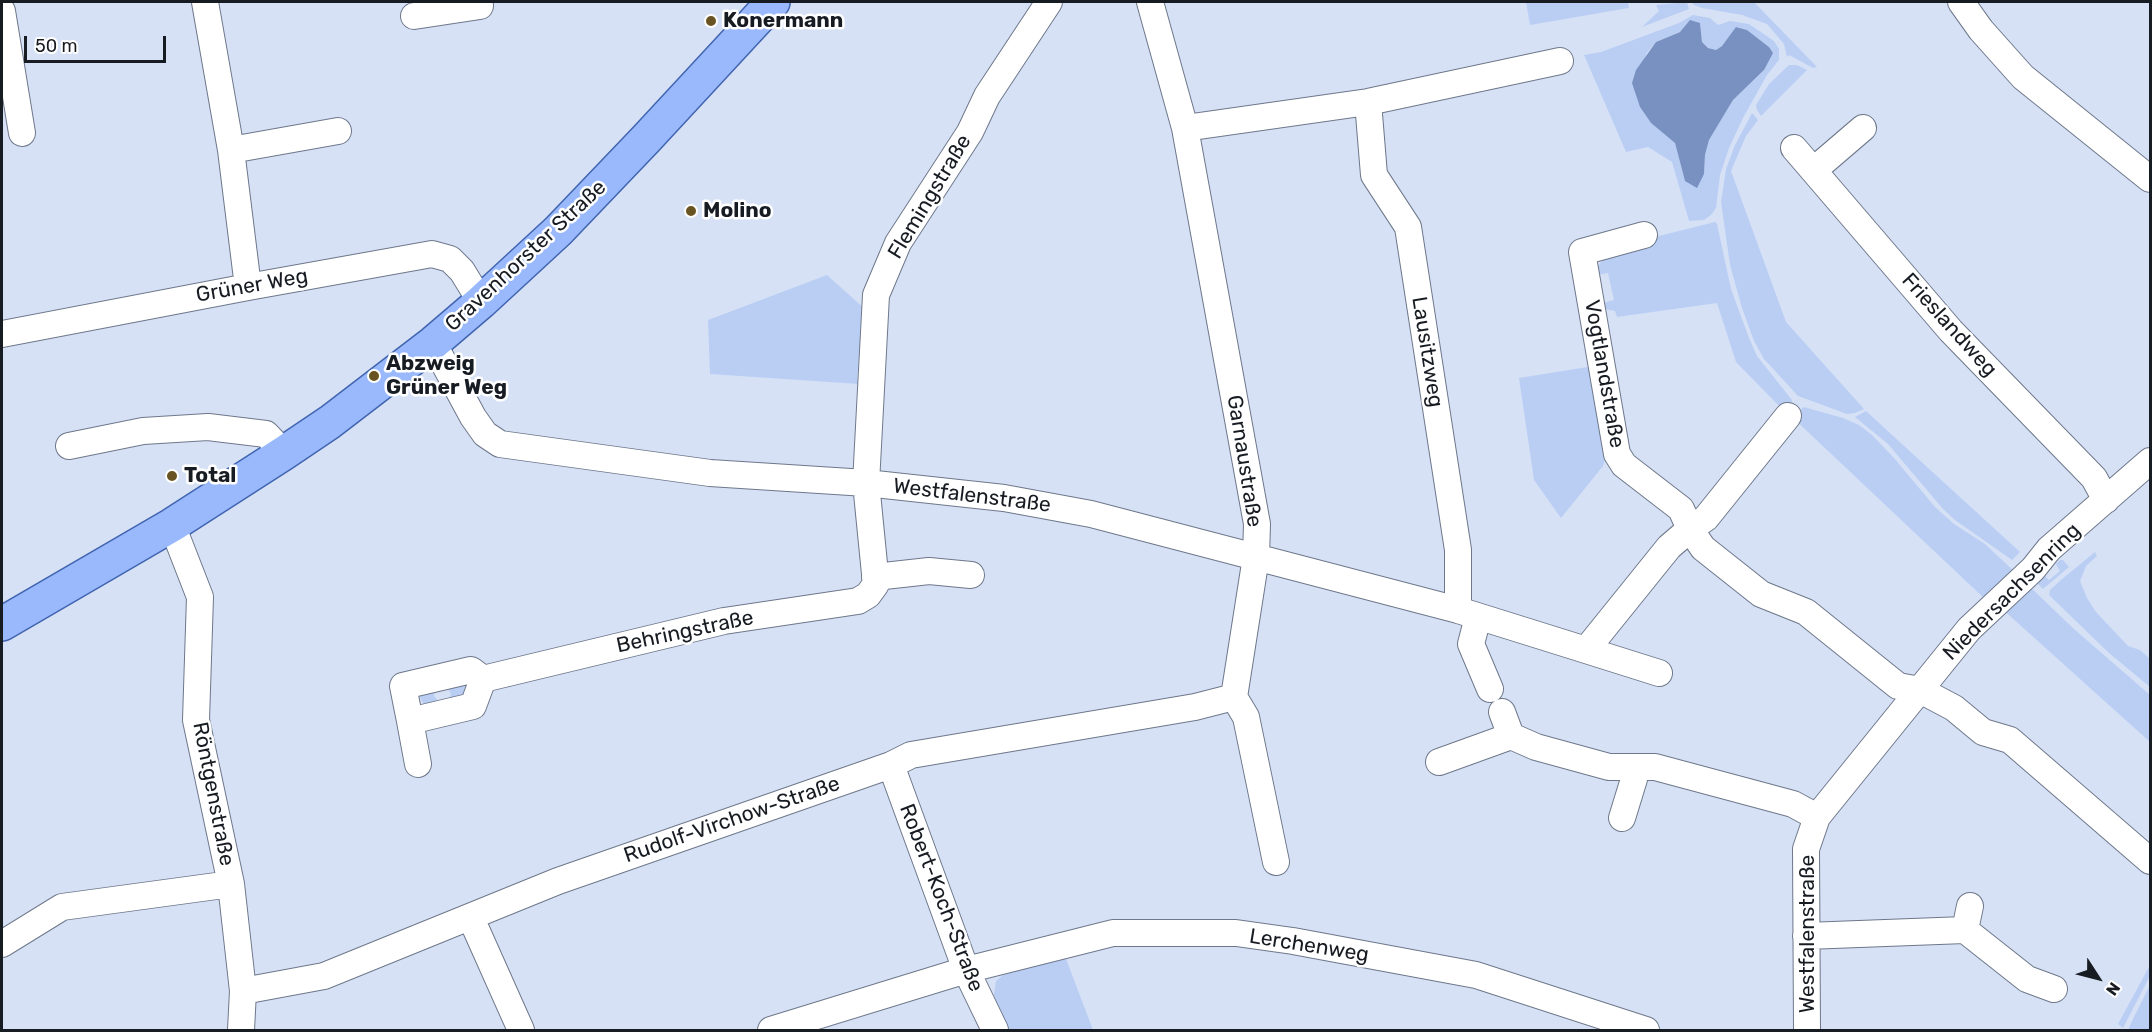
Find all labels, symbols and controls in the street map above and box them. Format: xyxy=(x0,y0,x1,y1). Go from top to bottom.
place label: Konermann xyxy=(723,8,843,34)
marker: Konermann xyxy=(704,14,718,28)
scale bar xyxy=(27,24,170,62)
text: 50 m xyxy=(35,35,78,57)
street label: Flemingstraße xyxy=(883,130,977,264)
street label: Gravenhorster Straße xyxy=(440,175,612,337)
place label: Molino xyxy=(703,198,772,224)
marker: Molino xyxy=(684,204,698,218)
street label: Grüner Weg xyxy=(194,264,310,308)
street label: Frieslandweg xyxy=(1896,268,2002,382)
street label: Lausitzweg xyxy=(1406,295,1448,409)
street label: Vogtlandstraße xyxy=(1579,298,1629,450)
place label: Abzweig Grüner Weg xyxy=(386,351,507,401)
marker: Abzweig Grüner Weg xyxy=(367,369,381,383)
street label: Garnaustraße xyxy=(1221,393,1267,529)
place label: Total xyxy=(184,463,236,489)
marker: Total xyxy=(165,469,179,483)
street label: Westfalenstraße xyxy=(892,474,1052,518)
street label: Niedersachsenring xyxy=(1938,518,2086,666)
street label: Behringstraße xyxy=(614,605,756,659)
street label: Röntgenstraße xyxy=(187,720,239,868)
street label: Rudolf-Virchow-Straße xyxy=(621,771,843,869)
street label: Robert-Koch-Straße xyxy=(894,801,988,995)
street label: Westfalenstraße xyxy=(1795,855,1821,1013)
street label: Lerchenweg xyxy=(1247,924,1371,968)
north arrow xyxy=(2068,948,2128,1008)
text: N xyxy=(2102,979,2124,999)

